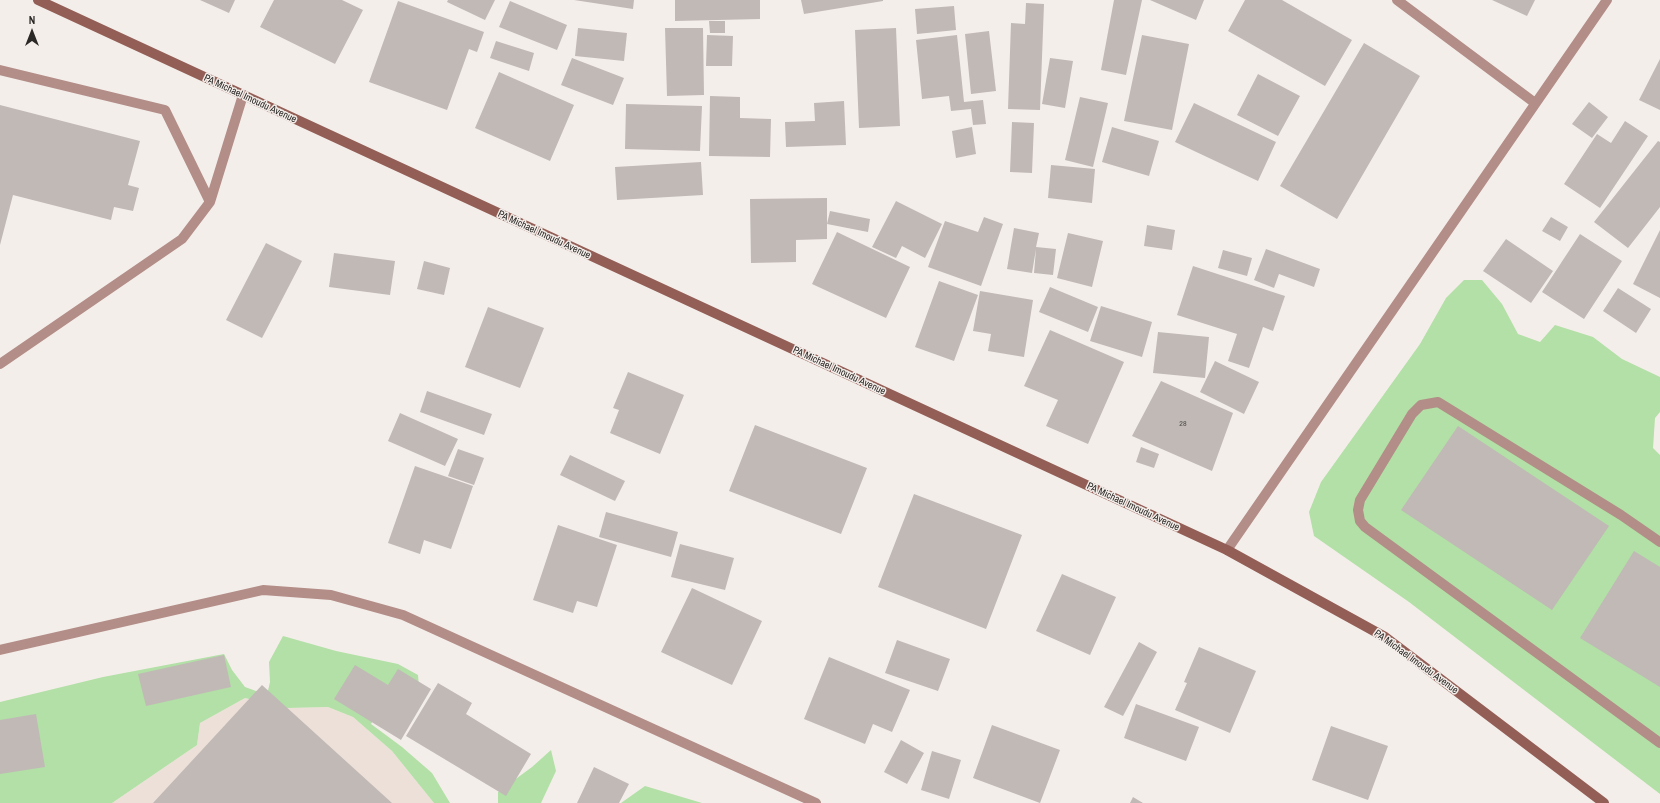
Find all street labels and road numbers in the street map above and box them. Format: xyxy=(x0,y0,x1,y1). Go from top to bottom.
street label: PA Michael Imoudu Avenue xyxy=(202,72,298,126)
street label: PA Michael Imoudu Avenue xyxy=(496,208,592,262)
street label: PA Michael Imoudu Avenue xyxy=(791,344,887,398)
street label: PA Michael Imoudu Avenue xyxy=(1085,480,1181,534)
street label: PA Michael Imoudu Avenue xyxy=(1372,627,1460,697)

